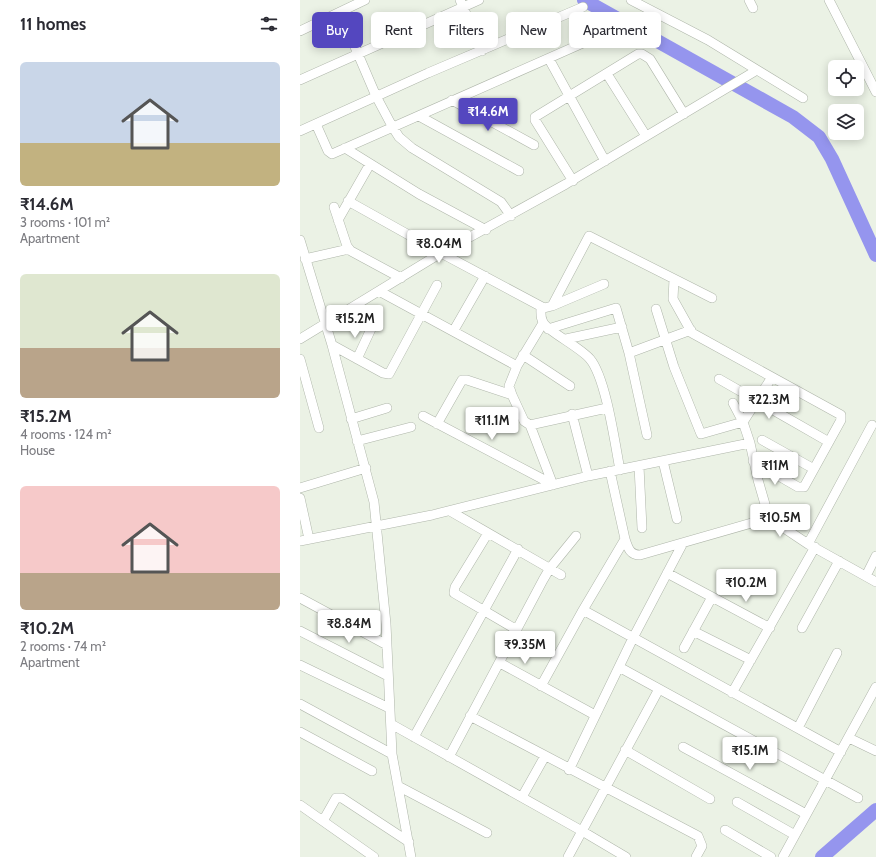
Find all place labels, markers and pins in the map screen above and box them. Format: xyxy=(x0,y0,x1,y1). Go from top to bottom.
pin: ₹14.6M xyxy=(455,98,521,132)
pin: ₹8.04M xyxy=(406,230,472,264)
pin: ₹15.2M xyxy=(322,305,388,339)
pin: ₹22.3M xyxy=(736,386,802,420)
pin: ₹11.1M xyxy=(459,407,525,441)
pin: ₹11M xyxy=(751,452,799,486)
pin: ₹10.5M xyxy=(747,504,813,538)
pin: ₹10.2M xyxy=(713,569,779,603)
pin: ₹8.84M xyxy=(316,610,382,644)
pin: ₹9.35M xyxy=(492,631,558,665)
pin: ₹15.1M xyxy=(717,737,783,771)

